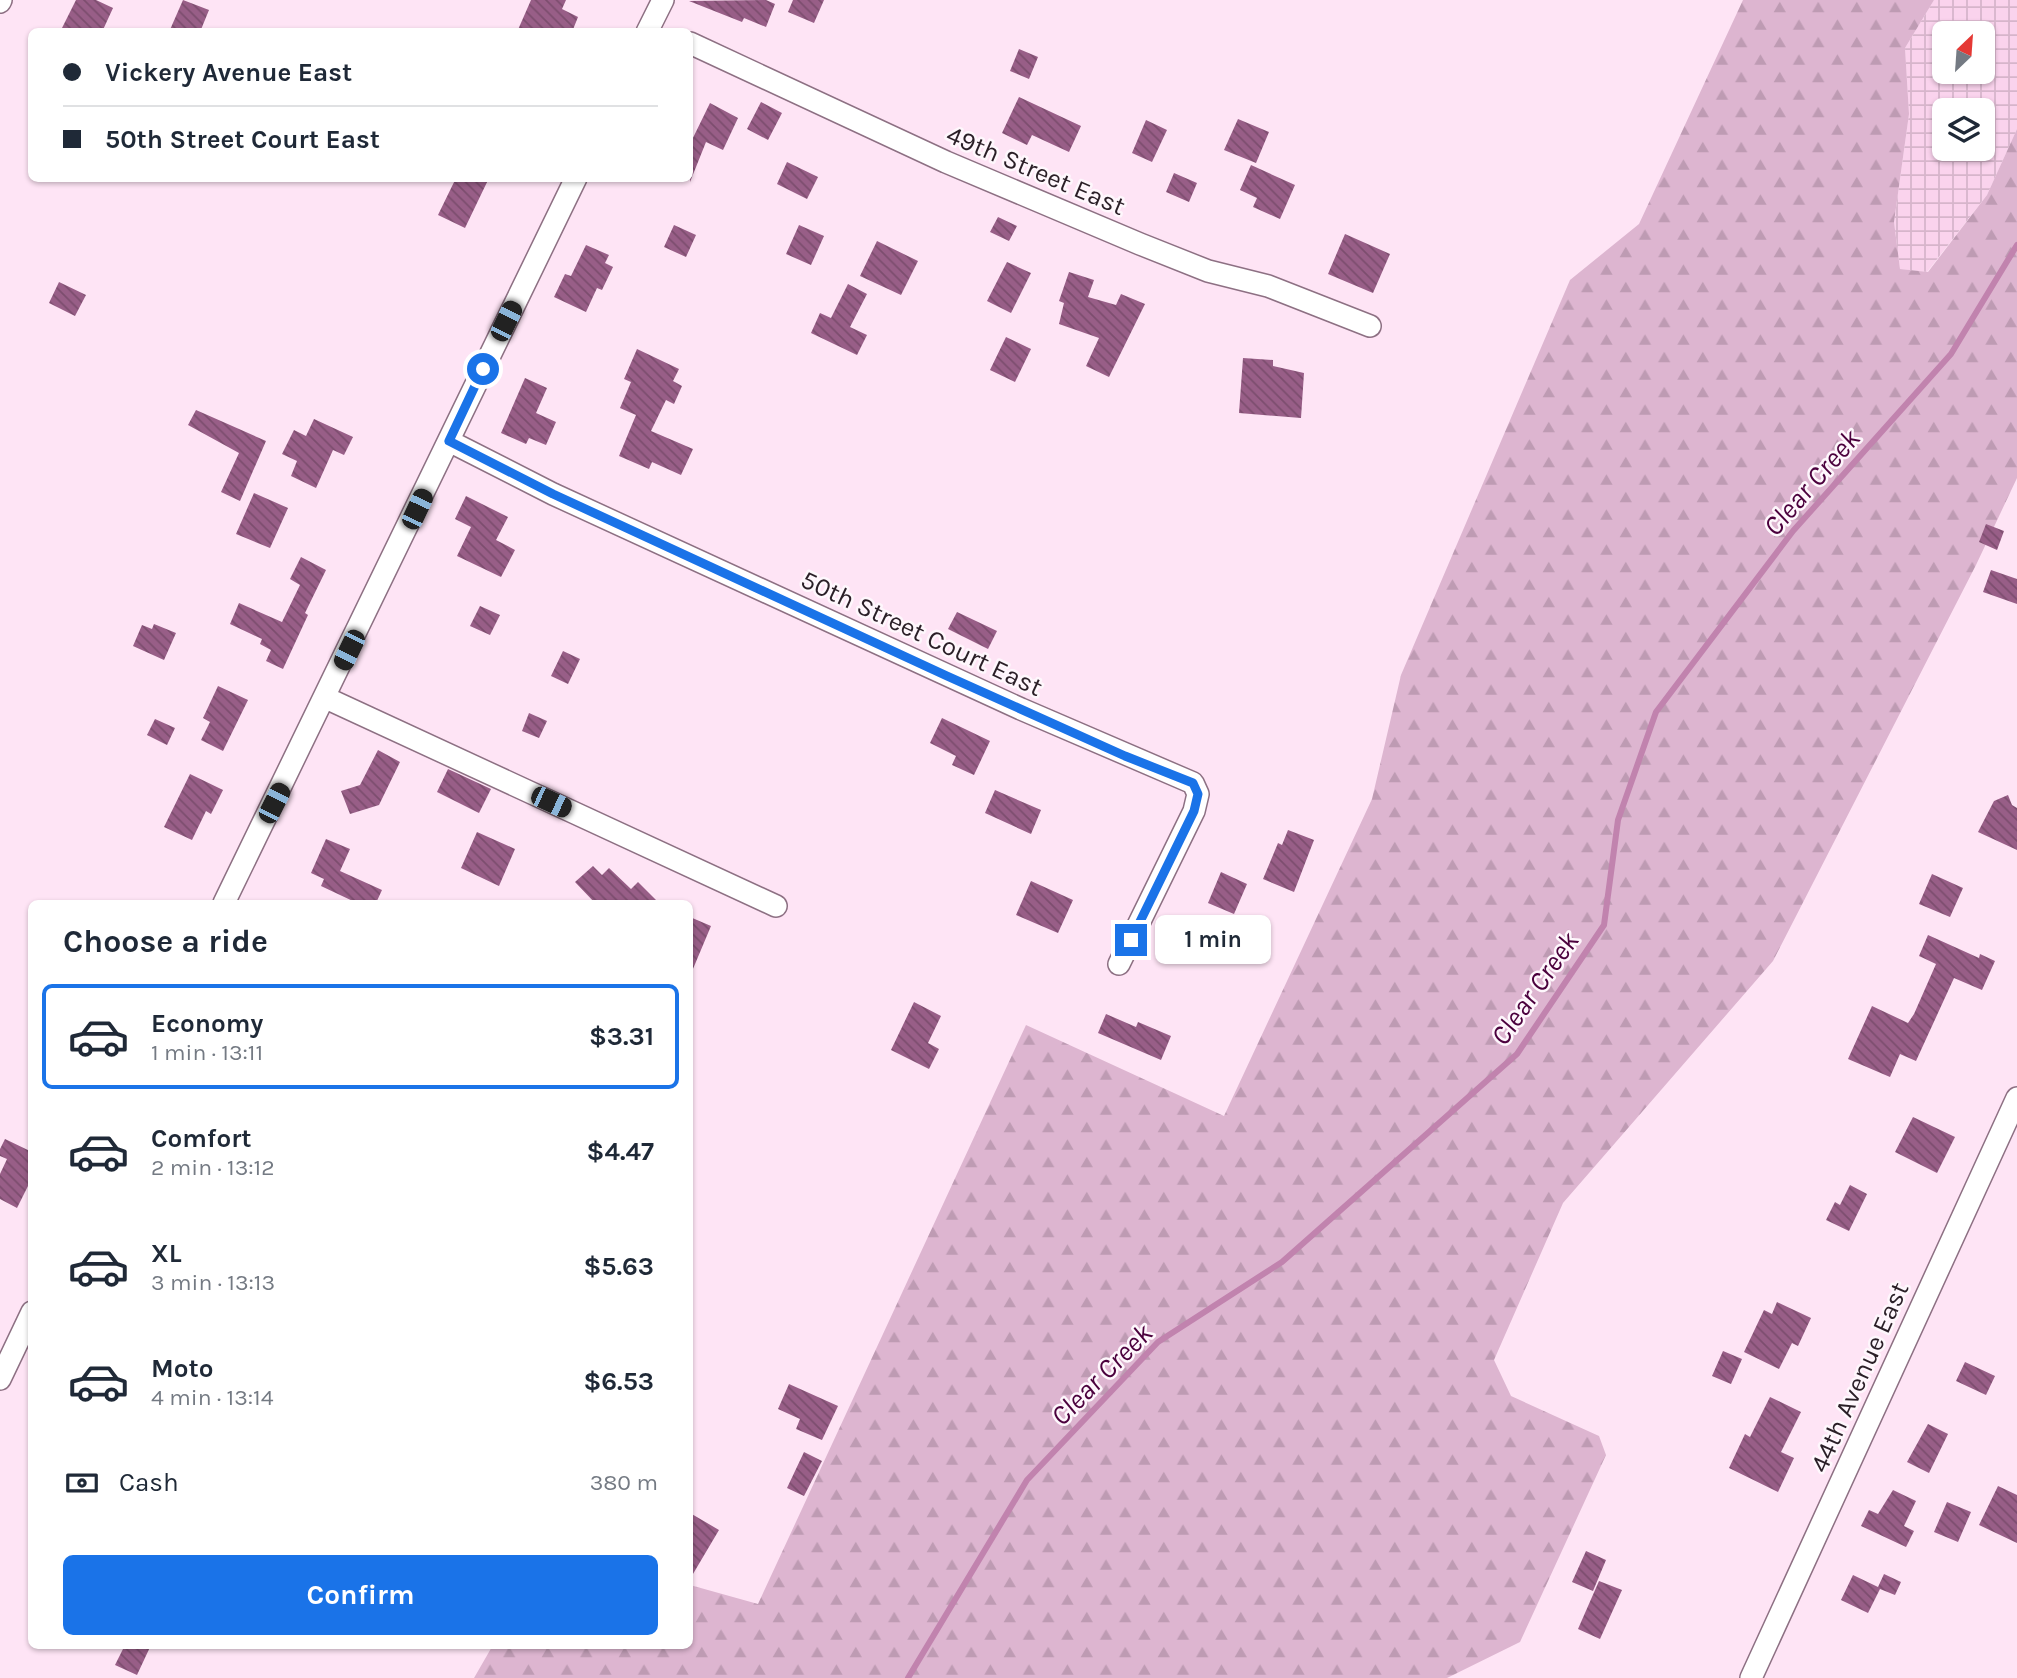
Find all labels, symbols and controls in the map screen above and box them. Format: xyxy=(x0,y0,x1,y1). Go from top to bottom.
north arrow xyxy=(1932,21,1995,84)
map controls xyxy=(1932,21,1995,161)
text: Vickery Avenue East xyxy=(105,57,352,88)
button: layers xyxy=(1932,98,1995,161)
street label: 49th Street East xyxy=(942,119,1130,222)
text: 50th Street Court East xyxy=(105,124,380,155)
car xyxy=(488,298,525,344)
route start xyxy=(467,353,499,385)
water label: Clear Creek xyxy=(1756,422,1867,542)
car xyxy=(399,486,436,532)
street label: 50th Street Court East xyxy=(796,564,1048,703)
car xyxy=(331,627,368,673)
car xyxy=(256,780,293,826)
car xyxy=(528,784,575,820)
callout: 1 min xyxy=(1156,916,1271,964)
text: Choose a ride xyxy=(63,923,268,960)
route end xyxy=(1115,924,1147,956)
water label: Clear Creek xyxy=(1483,925,1586,1051)
text: 1 min xyxy=(1184,926,1242,953)
icon: car xyxy=(67,1005,130,1068)
text: Economy xyxy=(151,1008,263,1039)
text: $3.31 xyxy=(589,1021,654,1052)
text: 1 min · 13:11 xyxy=(151,1039,263,1066)
icon: car xyxy=(67,1120,130,1183)
text: Comfort xyxy=(151,1123,252,1154)
text: $4.47 xyxy=(587,1136,654,1167)
text: 2 min · 13:12 xyxy=(151,1154,275,1181)
icon: car xyxy=(67,1235,130,1298)
text: XL xyxy=(151,1238,182,1269)
text: $5.63 xyxy=(583,1251,654,1282)
text: 3 min · 13:13 xyxy=(151,1269,275,1296)
street label: 44th Avenue East xyxy=(1804,1277,1915,1477)
water label: Clear Creek xyxy=(1044,1316,1160,1432)
icon: car xyxy=(67,1350,130,1413)
text: Moto xyxy=(151,1353,213,1384)
text: $6.53 xyxy=(583,1366,654,1397)
text: 4 min · 13:14 xyxy=(151,1384,274,1411)
icon: cash xyxy=(63,1464,101,1502)
text: Cash xyxy=(119,1467,179,1498)
text: 380 m xyxy=(590,1469,658,1496)
button: Confirm xyxy=(63,1555,658,1635)

